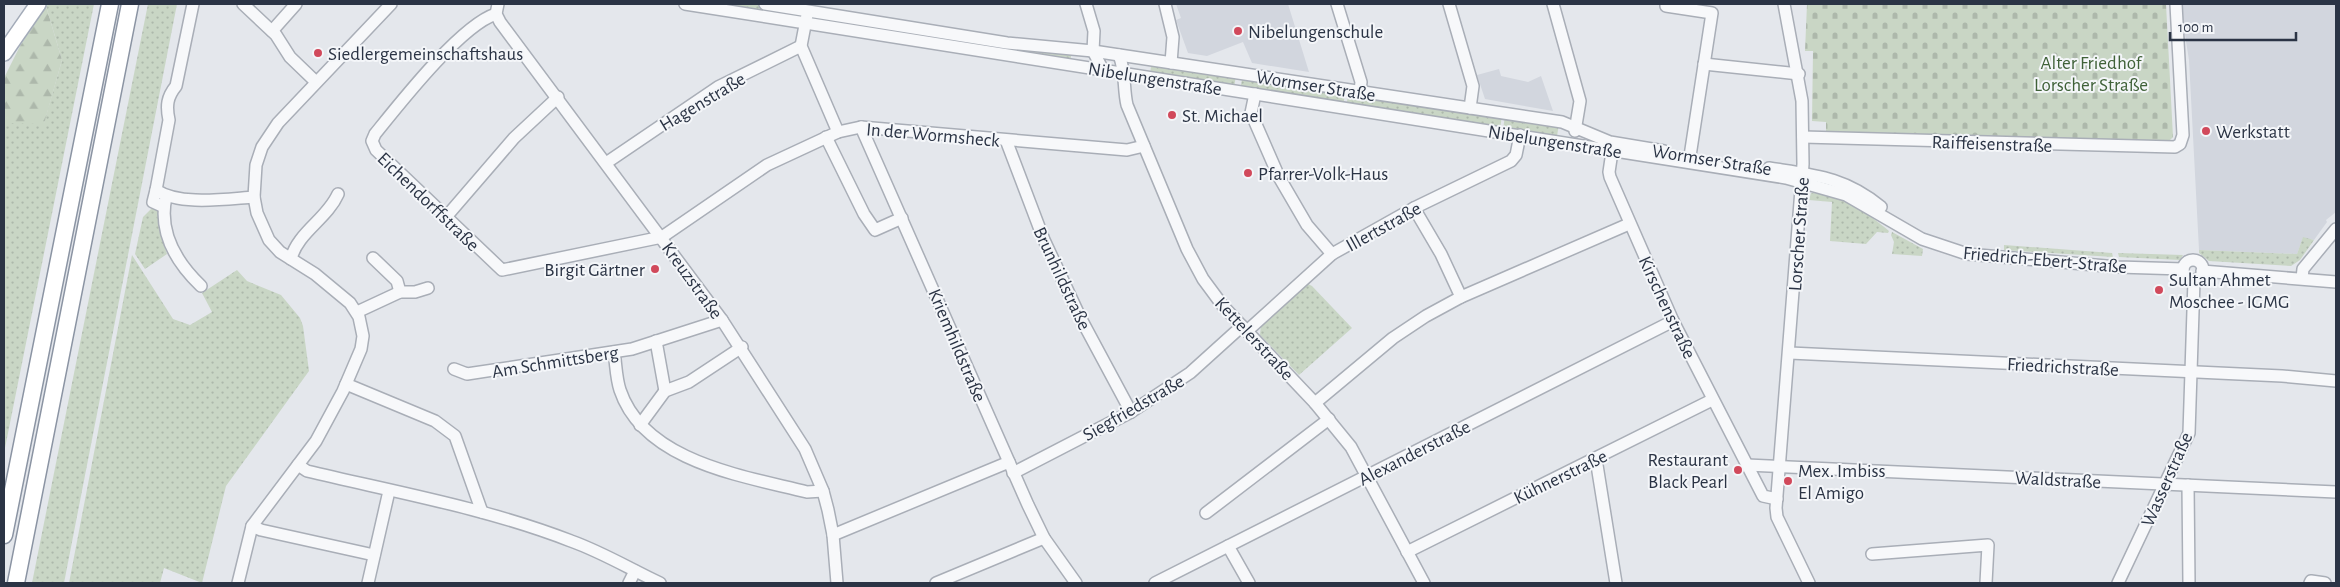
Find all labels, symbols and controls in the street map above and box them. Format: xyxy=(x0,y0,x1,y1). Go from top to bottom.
scale bar xyxy=(2170,10,2296,42)
text: 100 m xyxy=(2178,20,2213,35)
place label: Nibelungenschule xyxy=(1248,23,1383,42)
marker: Nibelungenschule xyxy=(1232,25,1244,37)
place label: Siedlergemeinschaftshaus xyxy=(328,45,523,64)
marker: Siedlergemeinschaftshaus xyxy=(312,47,324,59)
park label: Alter Friedhof Lorscher Straße xyxy=(2034,54,2148,95)
street label: Nibelungenstraße xyxy=(1087,60,1223,99)
street label: Wormser Straße xyxy=(1255,68,1377,105)
street label: Hagenstraße xyxy=(657,69,749,135)
place label: St. Michael xyxy=(1182,107,1263,126)
marker: St. Michael xyxy=(1166,109,1178,121)
street label: In der Wormsheck xyxy=(865,120,1001,151)
street label: Nibelungenstraße xyxy=(1487,123,1623,162)
place label: Werkstatt xyxy=(2216,123,2290,142)
marker: Werkstatt xyxy=(2200,125,2212,137)
street label: Raiffeisenstraße xyxy=(1931,133,2053,156)
street label: Wormser Straße xyxy=(1651,142,1773,179)
street label: Eichendorffstraße xyxy=(373,149,482,255)
place label: Pfarrer-Volk-Haus xyxy=(1258,165,1388,184)
marker: Pfarrer-Volk-Haus xyxy=(1242,167,1254,179)
street label: Lorscher Straße xyxy=(1786,176,1813,292)
street label: Illertstraße xyxy=(1343,199,1424,256)
street label: Brunhildstraße xyxy=(1029,224,1094,333)
street label: Kreuzstraße xyxy=(658,239,726,323)
street label: Friedrich-Ebert-Straße xyxy=(1962,244,2128,277)
street label: Kirschenstraße xyxy=(1635,253,1699,362)
place label: Birgit Gärtner xyxy=(544,261,645,280)
marker: Birgit Gärtner xyxy=(649,263,661,275)
place label: Sultan Ahmet Moschee - IGMG xyxy=(2169,271,2289,312)
marker: Sultan Ahmet Moschee - IGMG xyxy=(2153,284,2165,296)
street label: Kriemhildstraße xyxy=(924,286,989,405)
street label: Kettelerstraße xyxy=(1211,294,1297,384)
street label: Am Schmittsberg xyxy=(491,343,620,382)
street label: Friedrichstraße xyxy=(2007,355,2119,380)
street label: Siegfriedstraße xyxy=(1080,372,1188,445)
street label: Alexanderstraße xyxy=(1356,417,1474,490)
street label: Wasserstraße xyxy=(2138,430,2197,530)
street label: Kühnerstraße xyxy=(1511,447,1610,508)
place label: Restaurant Black Pearl xyxy=(1648,451,1728,492)
place label: Mex. Imbiss El Amigo xyxy=(1798,462,1886,503)
marker: Restaurant Black Pearl xyxy=(1732,464,1744,476)
street label: Waldstraße xyxy=(2014,469,2102,492)
marker: Mex. Imbiss El Amigo xyxy=(1782,475,1794,487)

